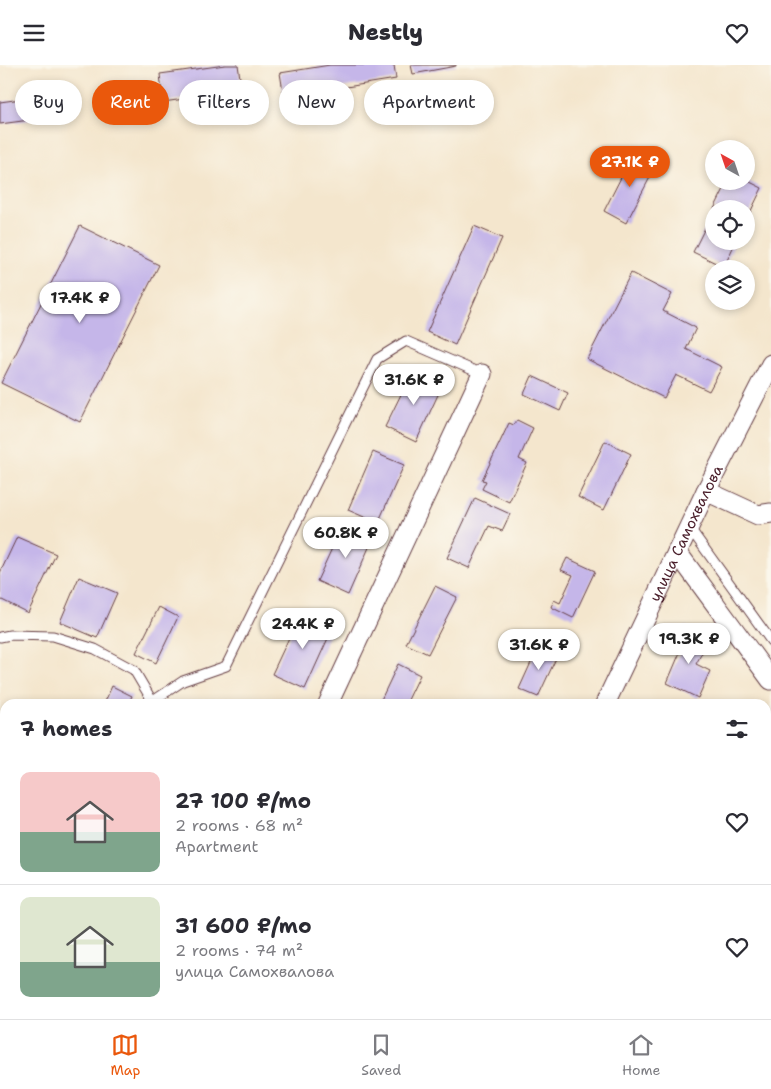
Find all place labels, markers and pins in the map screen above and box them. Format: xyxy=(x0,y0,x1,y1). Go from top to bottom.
pin: 27.1K ₽ xyxy=(584,145,676,188)
pin: 17.4K ₽ xyxy=(34,281,126,324)
pin: 31.6K ₽ xyxy=(368,363,460,406)
pin: 60.8K ₽ xyxy=(300,517,392,559)
pin: 24.4K ₽ xyxy=(257,607,349,650)
pin: 19.3K ₽ xyxy=(643,623,735,665)
pin: 31.6K ₽ xyxy=(493,629,585,671)

